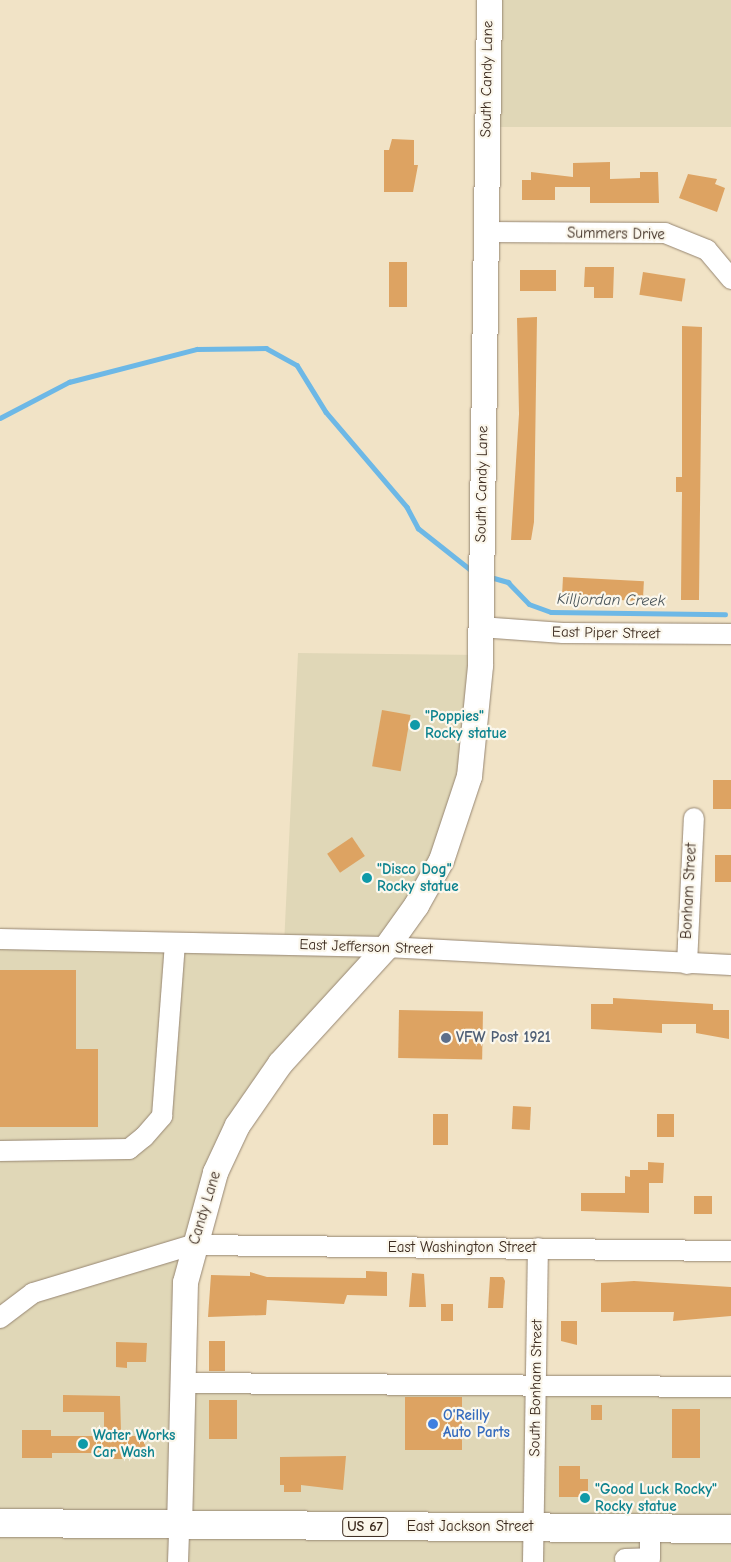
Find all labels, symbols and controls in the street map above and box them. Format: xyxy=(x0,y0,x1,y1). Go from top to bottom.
street label: South Candy Lane xyxy=(477,20,497,138)
street label: Summers Drive xyxy=(567,224,665,244)
street label: South Candy Lane xyxy=(472,425,492,543)
water label: Killjordan Creek xyxy=(557,589,665,611)
street label: East Piper Street xyxy=(552,623,660,643)
place label: "Poppies" Rocky statue xyxy=(425,707,507,742)
marker: "Poppies" Rocky statue xyxy=(409,719,421,731)
street label: Bonham Street xyxy=(677,842,701,940)
place label: "Disco Dog" Rocky statue xyxy=(377,860,459,895)
marker: "Disco Dog" Rocky statue xyxy=(361,872,373,884)
street label: East Jefferson Street xyxy=(299,936,433,958)
place label: VFW Post 1921 xyxy=(456,1029,551,1047)
marker: VFW Post 1921 xyxy=(440,1032,452,1044)
street label: Candy Lane xyxy=(185,1169,225,1247)
street label: East Washington Street xyxy=(388,1239,536,1257)
street label: South Bonham Street xyxy=(526,1319,546,1457)
place label: O'Reilly Auto Parts xyxy=(443,1406,510,1441)
marker: O'Reilly Auto Parts xyxy=(427,1418,439,1430)
place label: Water Works Car Wash xyxy=(93,1426,175,1461)
marker: Water Works Car Wash xyxy=(77,1438,89,1450)
place label: "Good Luck Rocky" Rocky statue xyxy=(595,1480,717,1515)
marker: "Good Luck Rocky" Rocky statue xyxy=(579,1492,591,1504)
road number: US 67 xyxy=(341,1515,389,1538)
street label: East Jackson Street xyxy=(407,1518,533,1536)

